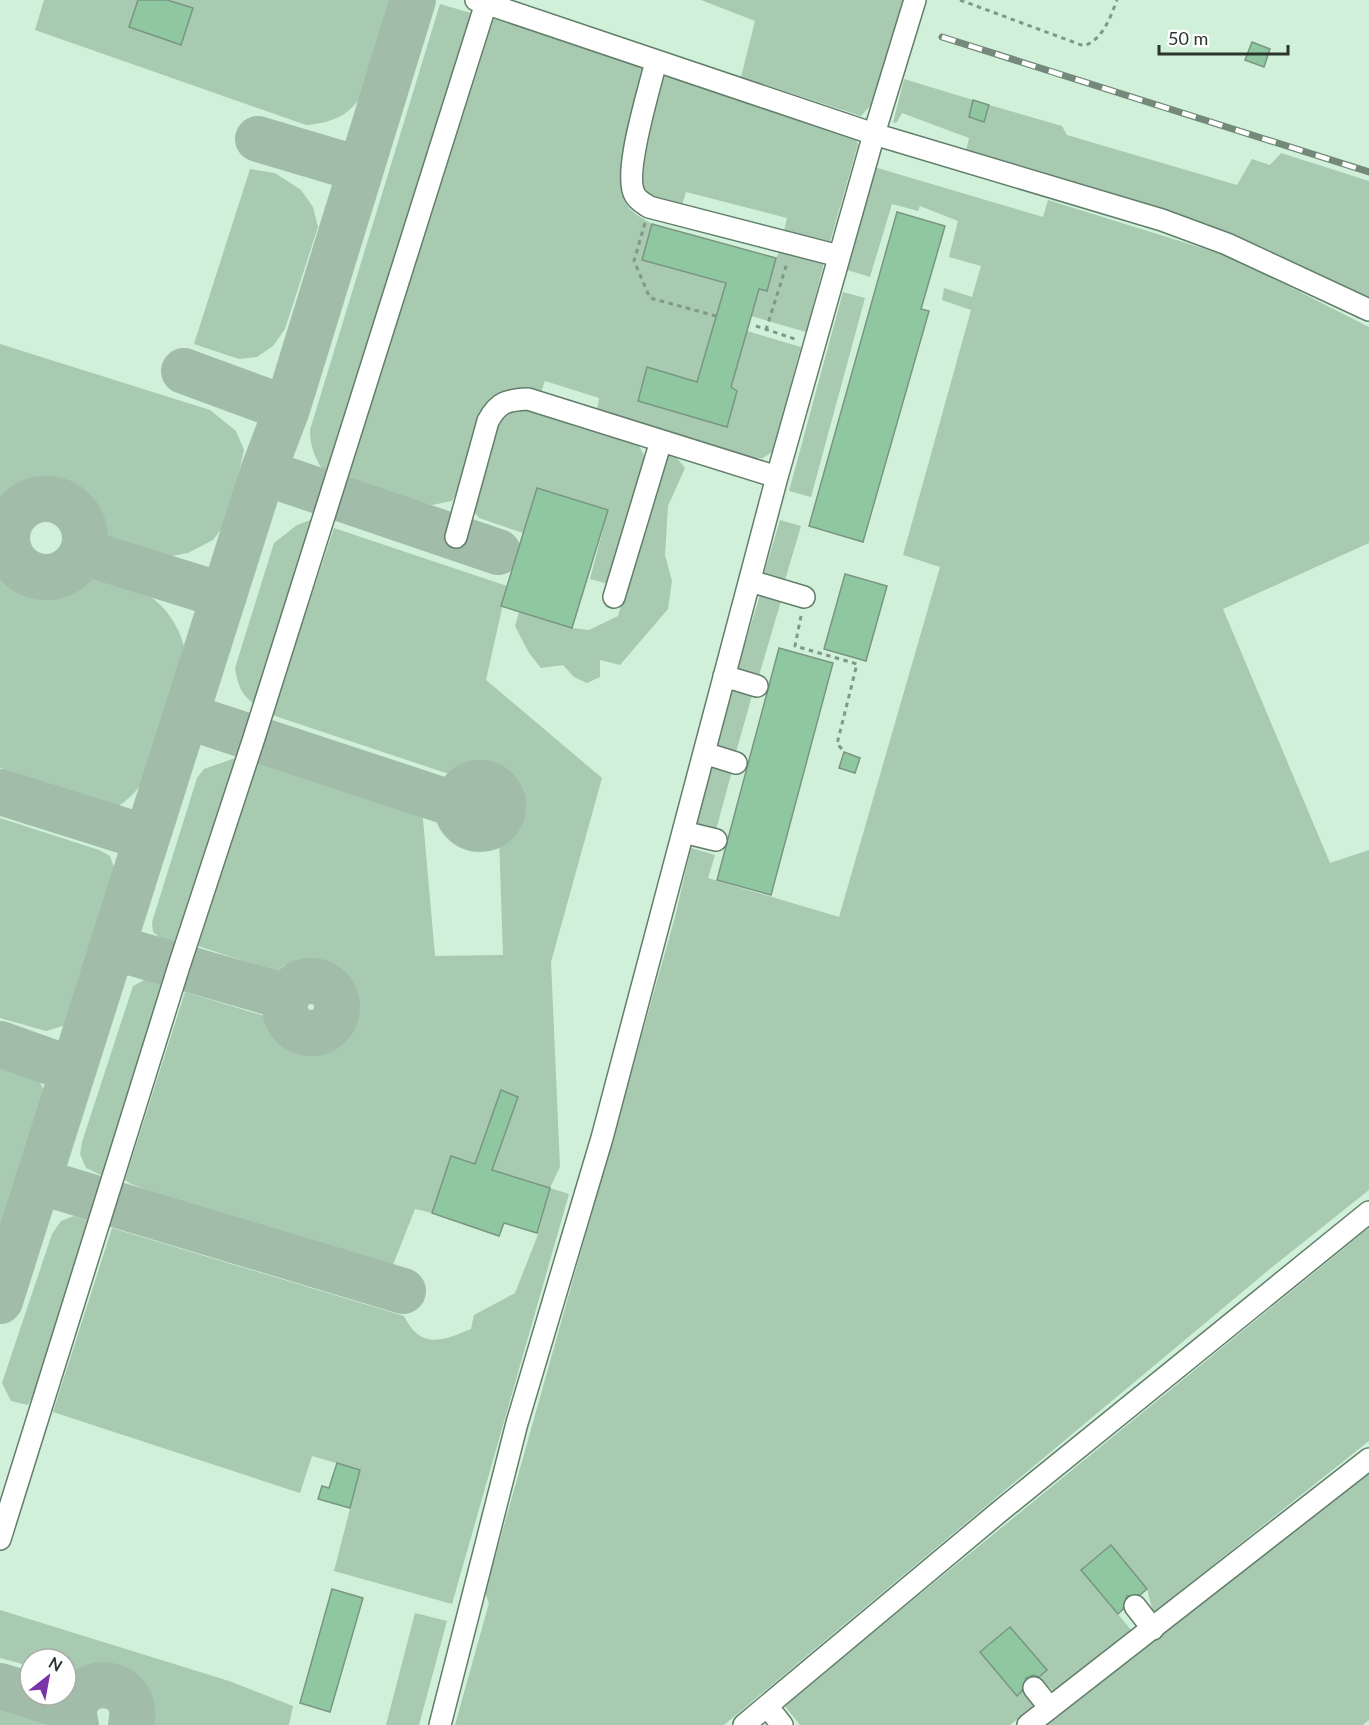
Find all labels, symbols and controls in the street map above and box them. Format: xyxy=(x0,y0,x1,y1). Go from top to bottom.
scale bar xyxy=(1159,18,1288,56)
text: 50 m xyxy=(1168,27,1208,49)
north arrow xyxy=(18,1647,78,1707)
text: N xyxy=(46,1652,66,1675)

